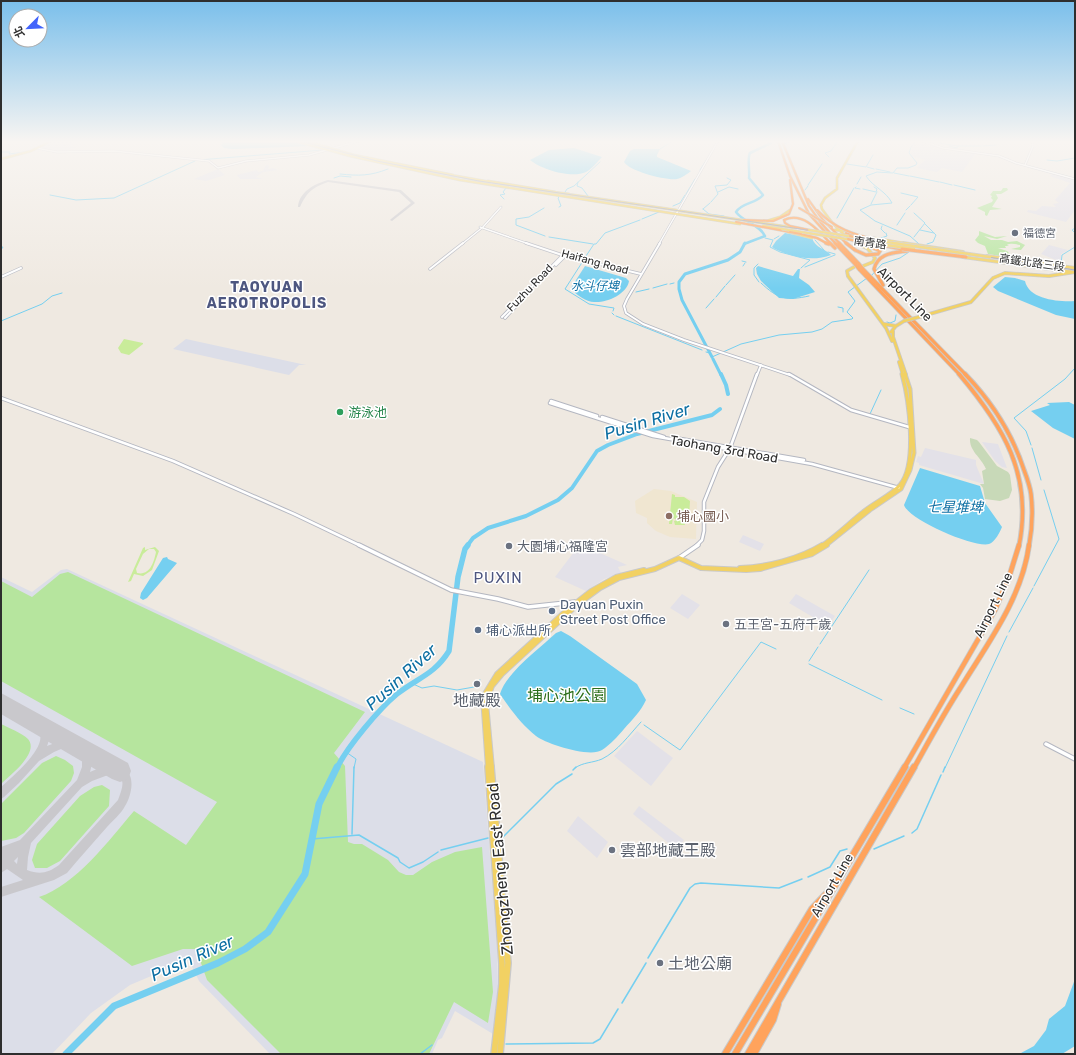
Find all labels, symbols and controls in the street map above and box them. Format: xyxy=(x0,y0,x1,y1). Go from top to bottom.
north arrow xyxy=(8,8,48,48)
text: 北 xyxy=(11,24,27,40)
place label: 福德宮 xyxy=(1023,227,1056,240)
marker: 福德宮 xyxy=(1010,228,1020,238)
street label: 南青路 xyxy=(853,234,887,252)
street label: Haifang Road xyxy=(560,247,630,277)
street label: 高鐵北路三段 xyxy=(998,252,1066,274)
street label: Fuzhu Road xyxy=(504,262,556,314)
street label: Airport Line xyxy=(875,264,935,324)
district label: TAOYUAN AEROTROPOLIS xyxy=(207,279,327,312)
water label: 水斗仔埤 xyxy=(571,279,621,293)
water label: Pusin River xyxy=(602,398,694,444)
place label: 游泳池 xyxy=(348,405,387,420)
marker: 游泳池 xyxy=(335,407,345,417)
street label: Taohang 3rd Road xyxy=(669,432,779,467)
water label: 七星堆埤 xyxy=(927,499,985,516)
place label: 埔心國小 xyxy=(677,509,729,524)
marker: 埔心國小 xyxy=(664,511,674,521)
place label: 大園埔心福隆宮 xyxy=(517,539,608,554)
marker: 大園埔心福隆宮 xyxy=(504,541,514,551)
district label: PUXIN xyxy=(473,569,523,587)
street label: Airport Line xyxy=(971,570,1015,640)
place label: Dayuan Puxin Street Post Office xyxy=(560,597,666,627)
marker: Dayuan Puxin Street Post Office xyxy=(547,606,557,616)
place label: 五王宮-五府千歲 xyxy=(734,617,831,632)
marker: 五王宮-五府千歲 xyxy=(721,619,731,629)
place label: 埔心派出所 xyxy=(486,623,551,638)
marker: 埔心派出所 xyxy=(473,625,483,635)
water label: Pusin River xyxy=(361,639,442,714)
marker: 地藏殿 xyxy=(472,679,482,689)
park label: 埔心池公園 xyxy=(527,686,607,705)
place label: 地藏殿 xyxy=(453,691,501,710)
street label: Zhongzheng East Road xyxy=(483,782,517,956)
place label: 雲部地藏王殿 xyxy=(620,841,716,860)
marker: 雲部地藏王殿 xyxy=(607,845,617,855)
street label: Airport Line xyxy=(808,851,856,919)
water label: Pusin River xyxy=(147,930,238,985)
place label: 土地公廟 xyxy=(668,954,732,973)
marker: 土地公廟 xyxy=(655,958,665,968)

